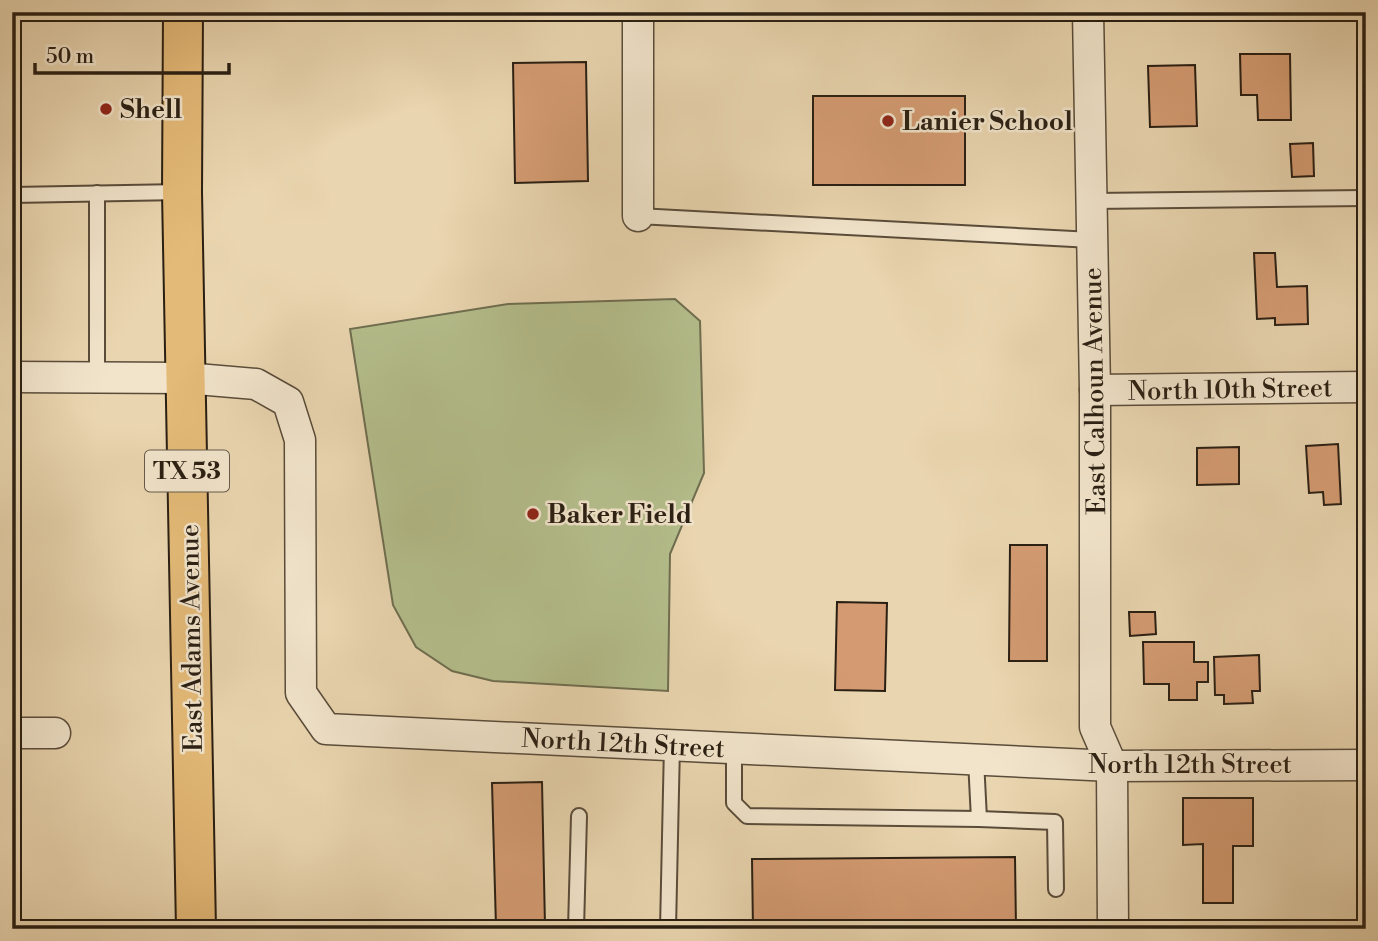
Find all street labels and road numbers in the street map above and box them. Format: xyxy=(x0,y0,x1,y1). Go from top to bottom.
street label: East Calhoun Avenue xyxy=(1077,267,1113,515)
street label: North 10th Street xyxy=(1127,372,1333,408)
road number: TX 53 xyxy=(145,450,229,492)
street label: East Adams Avenue xyxy=(174,524,210,752)
street label: North 12th Street xyxy=(520,723,725,765)
street label: North 12th Street xyxy=(1088,749,1292,781)

